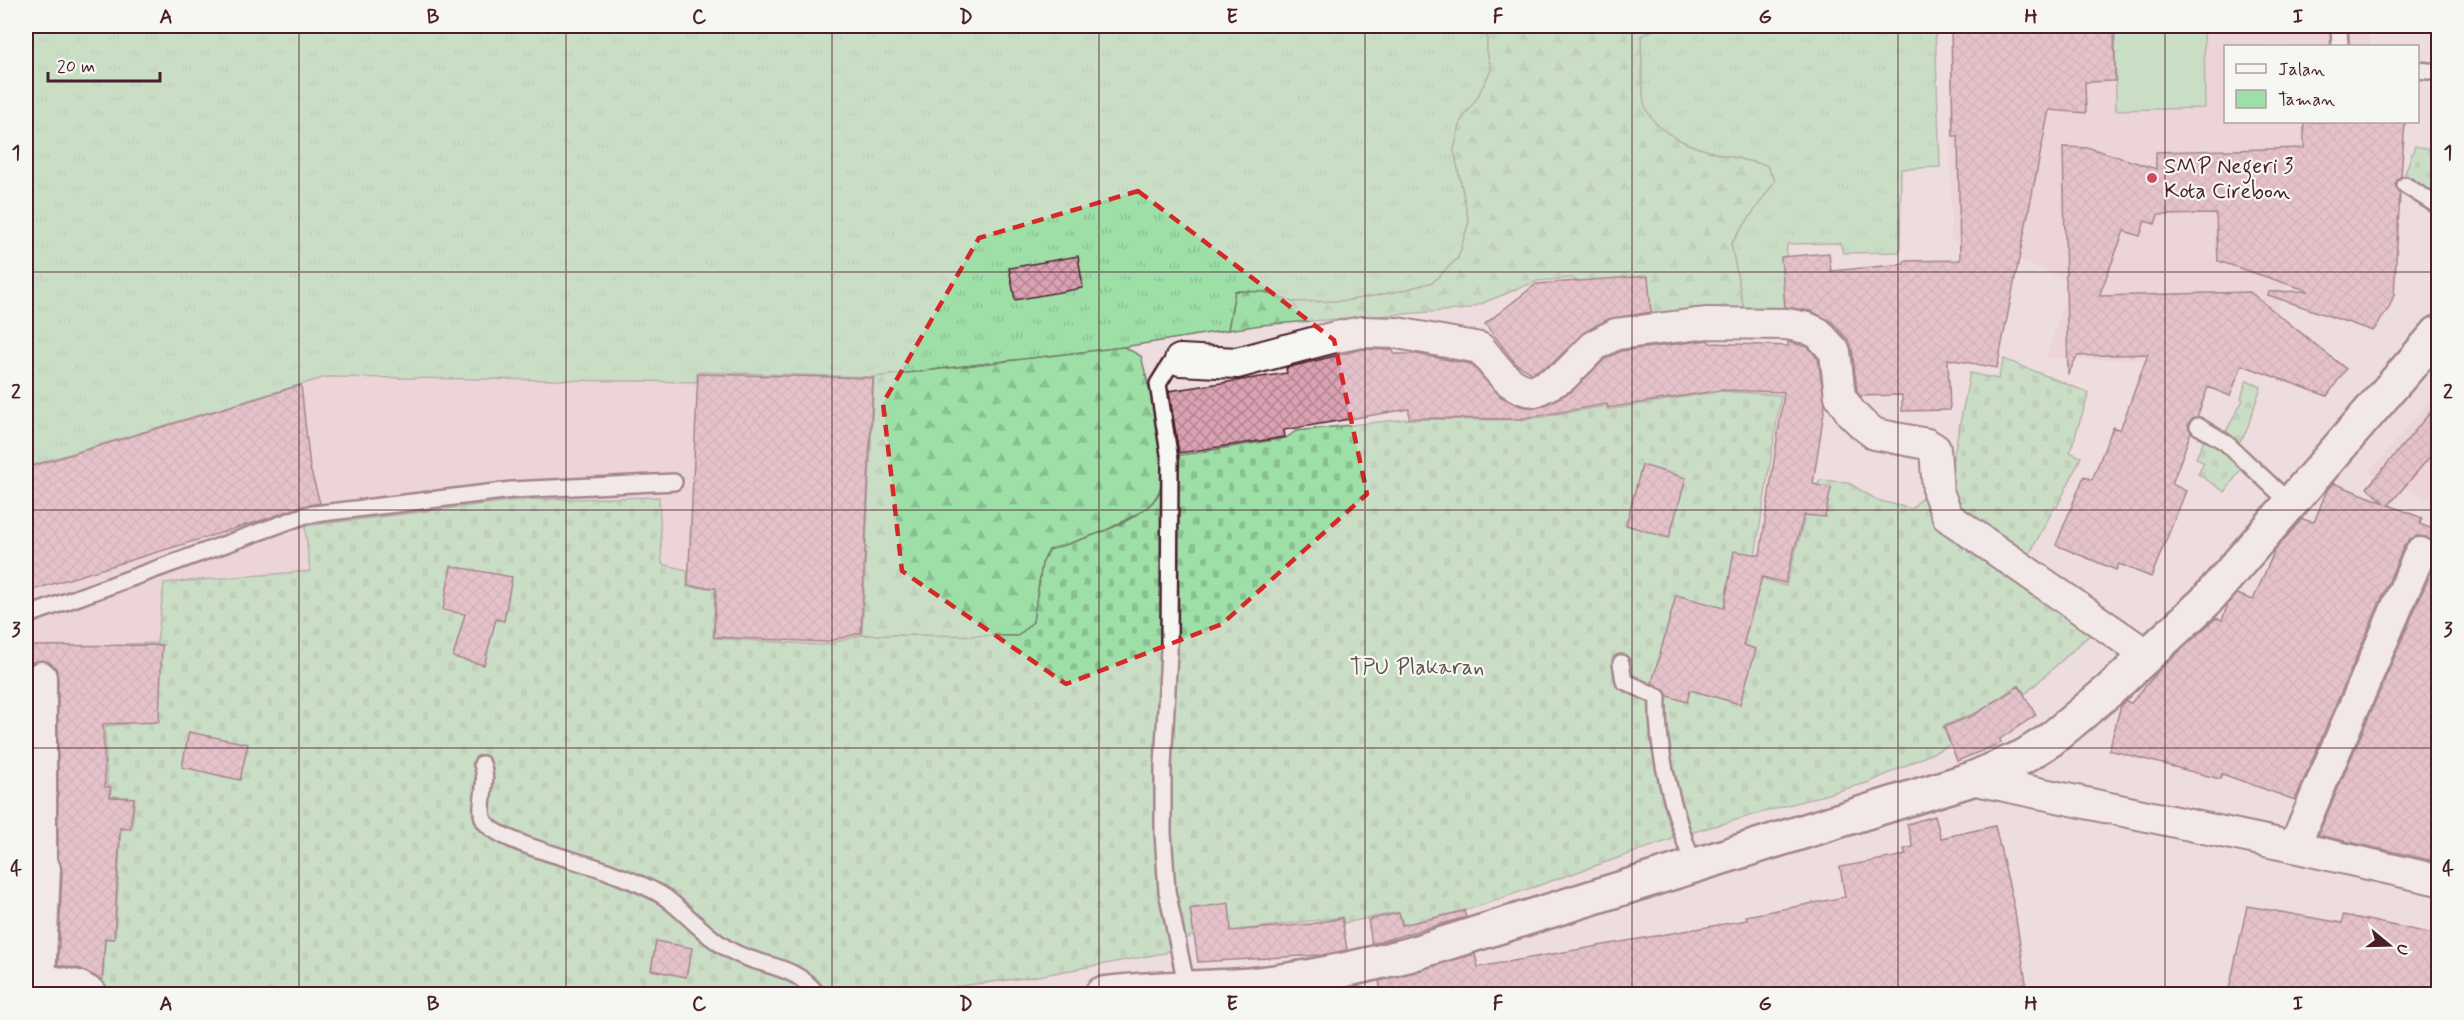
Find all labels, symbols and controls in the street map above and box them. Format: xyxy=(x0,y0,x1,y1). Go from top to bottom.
text: A xyxy=(159,4,173,31)
text: B xyxy=(427,4,440,31)
text: C xyxy=(692,4,707,31)
text: D xyxy=(959,4,973,31)
text: E xyxy=(1226,4,1238,31)
text: F xyxy=(1493,4,1504,31)
text: G xyxy=(1758,4,1772,31)
text: H xyxy=(2024,4,2038,31)
text: I xyxy=(2293,4,2303,31)
scale bar xyxy=(48,45,160,83)
legend xyxy=(2224,45,2419,123)
text: 20 m xyxy=(57,55,95,79)
text: Jalan xyxy=(2278,58,2325,82)
text: Taman xyxy=(2278,88,2335,112)
text: 1 xyxy=(12,140,20,167)
text: 1 xyxy=(2444,140,2452,167)
place label: SMP Negeri 3 Kota Cirebon xyxy=(2164,153,2293,206)
marker: SMP Negeri 3 Kota Cirebon xyxy=(2145,171,2159,185)
text: 2 xyxy=(11,379,21,406)
text: 2 xyxy=(2443,379,2453,406)
text: 3 xyxy=(11,617,21,644)
text: 3 xyxy=(2443,617,2453,644)
park label: TPU Plakaran xyxy=(1350,654,1484,682)
text: 4 xyxy=(10,856,22,883)
text: 4 xyxy=(2442,856,2454,883)
north arrow xyxy=(2359,915,2419,975)
text: U xyxy=(2390,941,2413,958)
text: A xyxy=(159,991,173,1018)
text: B xyxy=(427,991,440,1018)
text: C xyxy=(692,991,707,1018)
text: D xyxy=(959,991,973,1018)
text: E xyxy=(1226,991,1238,1018)
text: F xyxy=(1493,991,1504,1018)
text: G xyxy=(1758,991,1772,1018)
text: H xyxy=(2024,991,2038,1018)
text: I xyxy=(2293,991,2303,1018)

